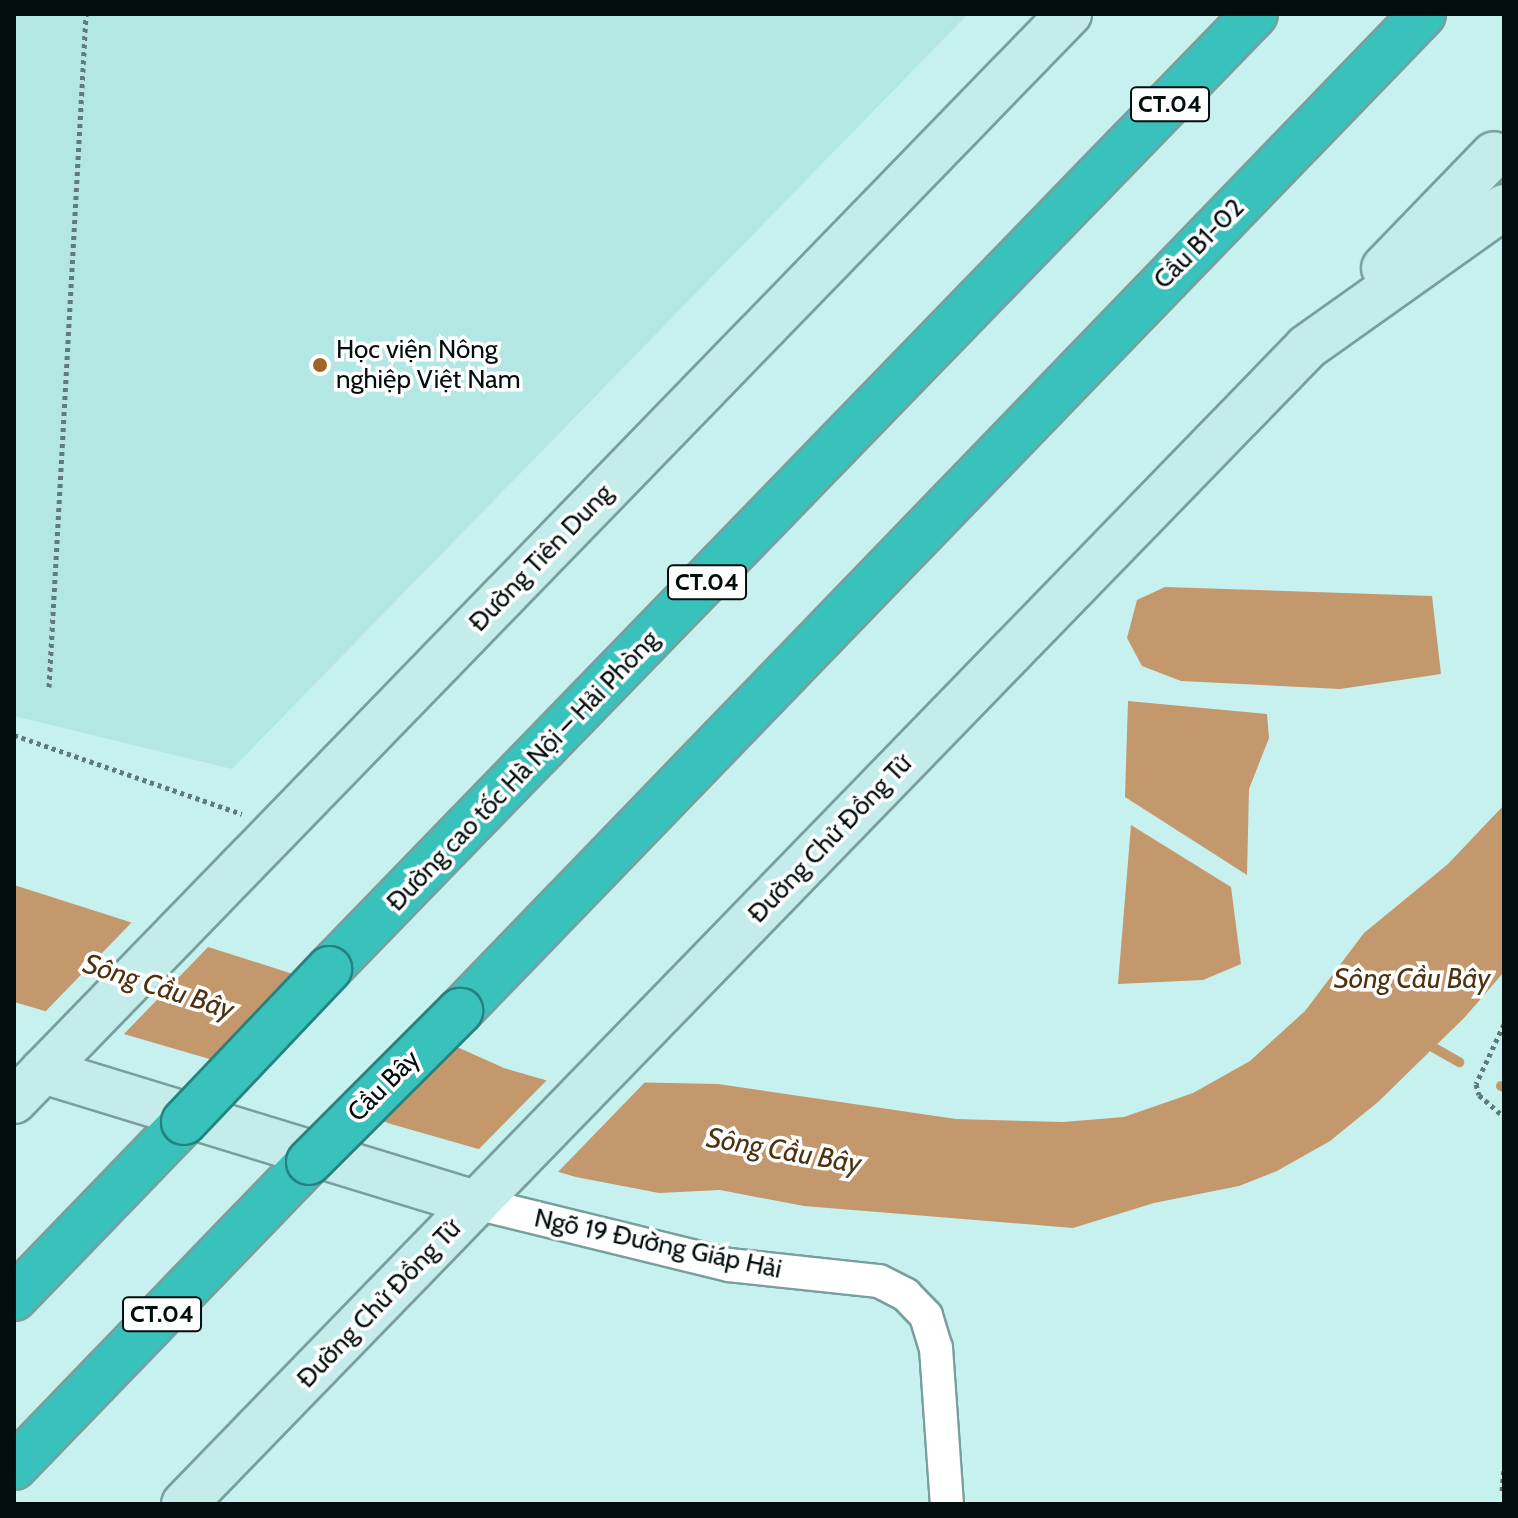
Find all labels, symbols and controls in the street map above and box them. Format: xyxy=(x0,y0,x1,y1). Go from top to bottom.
road number: CT.04 xyxy=(1130,84,1210,124)
street label: Cầu B1-02 xyxy=(1147,192,1251,296)
place label: Học viện Nông nghiệp Việt Nam xyxy=(336,334,520,396)
marker: Học viện Nông nghiệp Việt Nam xyxy=(311,356,329,374)
street label: Đường Tiên Dung xyxy=(463,478,619,638)
road number: CT.04 xyxy=(667,562,747,602)
street label: Đường cao tốc Hà Nội – Hải Phòng xyxy=(381,624,665,918)
street label: Đường Chử Đồng Tử xyxy=(742,748,918,930)
water label: Sông Cầu Bây xyxy=(79,946,239,1026)
water label: Sông Cầu Bây xyxy=(1334,961,1490,995)
street label: Cầu Bây xyxy=(342,1044,426,1128)
water label: Sông Cầu Bây xyxy=(704,1120,864,1180)
street label: Ngõ 19 Đường Giáp Hải xyxy=(531,1203,785,1285)
street label: Đường Chử Đồng Tử xyxy=(291,1213,467,1395)
road number: CT.04 xyxy=(122,1294,202,1334)

